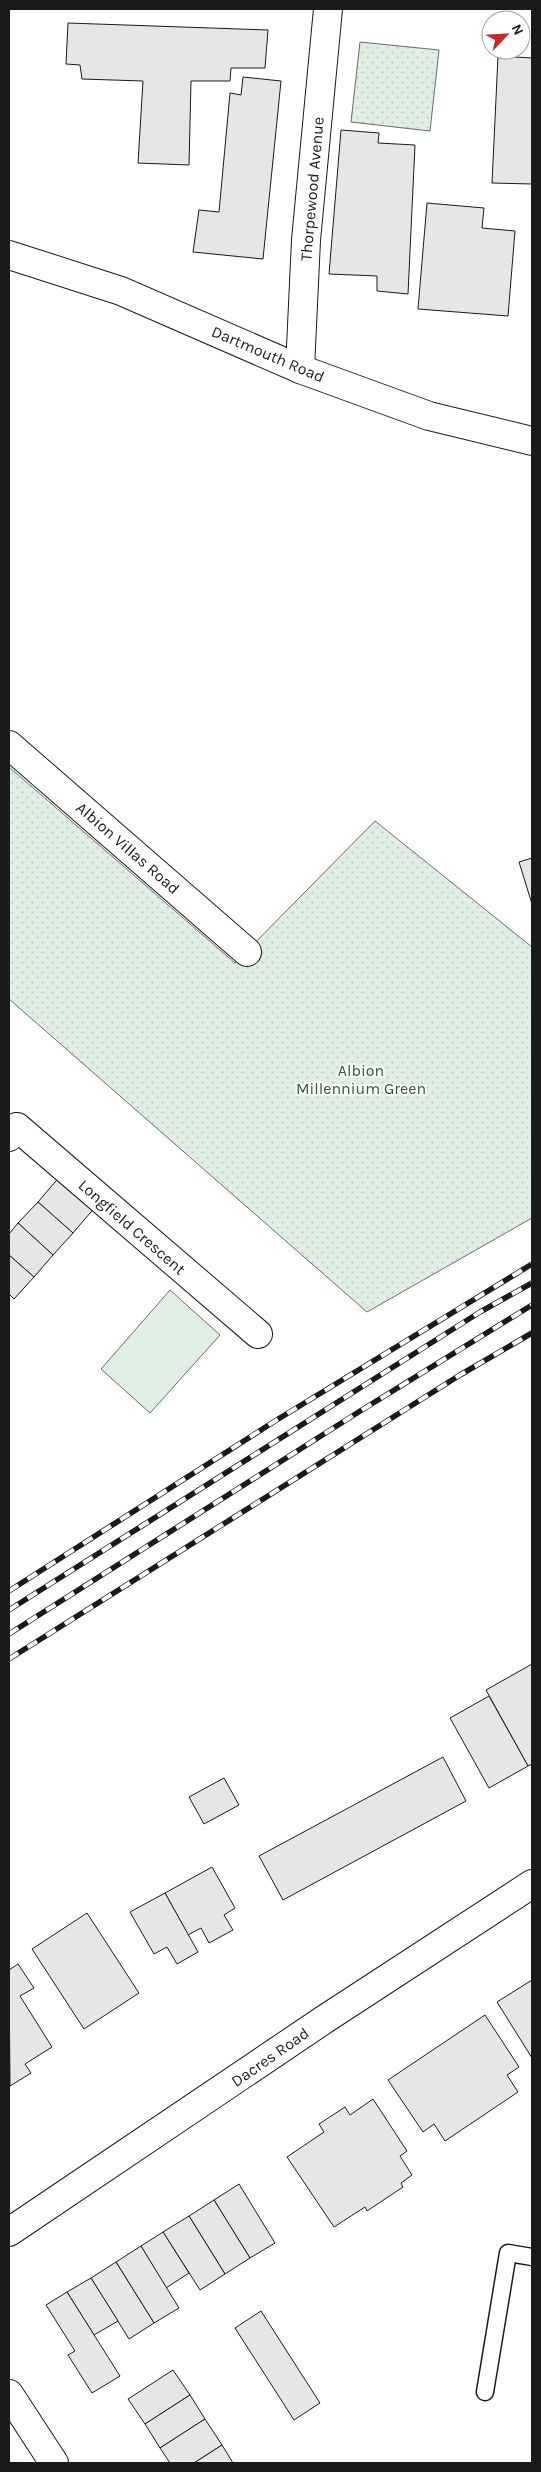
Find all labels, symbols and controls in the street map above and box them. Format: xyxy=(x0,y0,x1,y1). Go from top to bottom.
north arrow xyxy=(481,10,531,60)
text: N xyxy=(508,22,527,38)
street label: Thorpewood Avenue xyxy=(296,116,328,262)
street label: Dartmouth Road xyxy=(209,322,327,386)
street label: Albion Villas Road xyxy=(72,798,184,898)
park label: Albion Millennium Green xyxy=(296,1061,426,1098)
street label: Longfield Crescent xyxy=(75,1175,189,1279)
street label: Dacres Road xyxy=(227,2023,313,2091)

